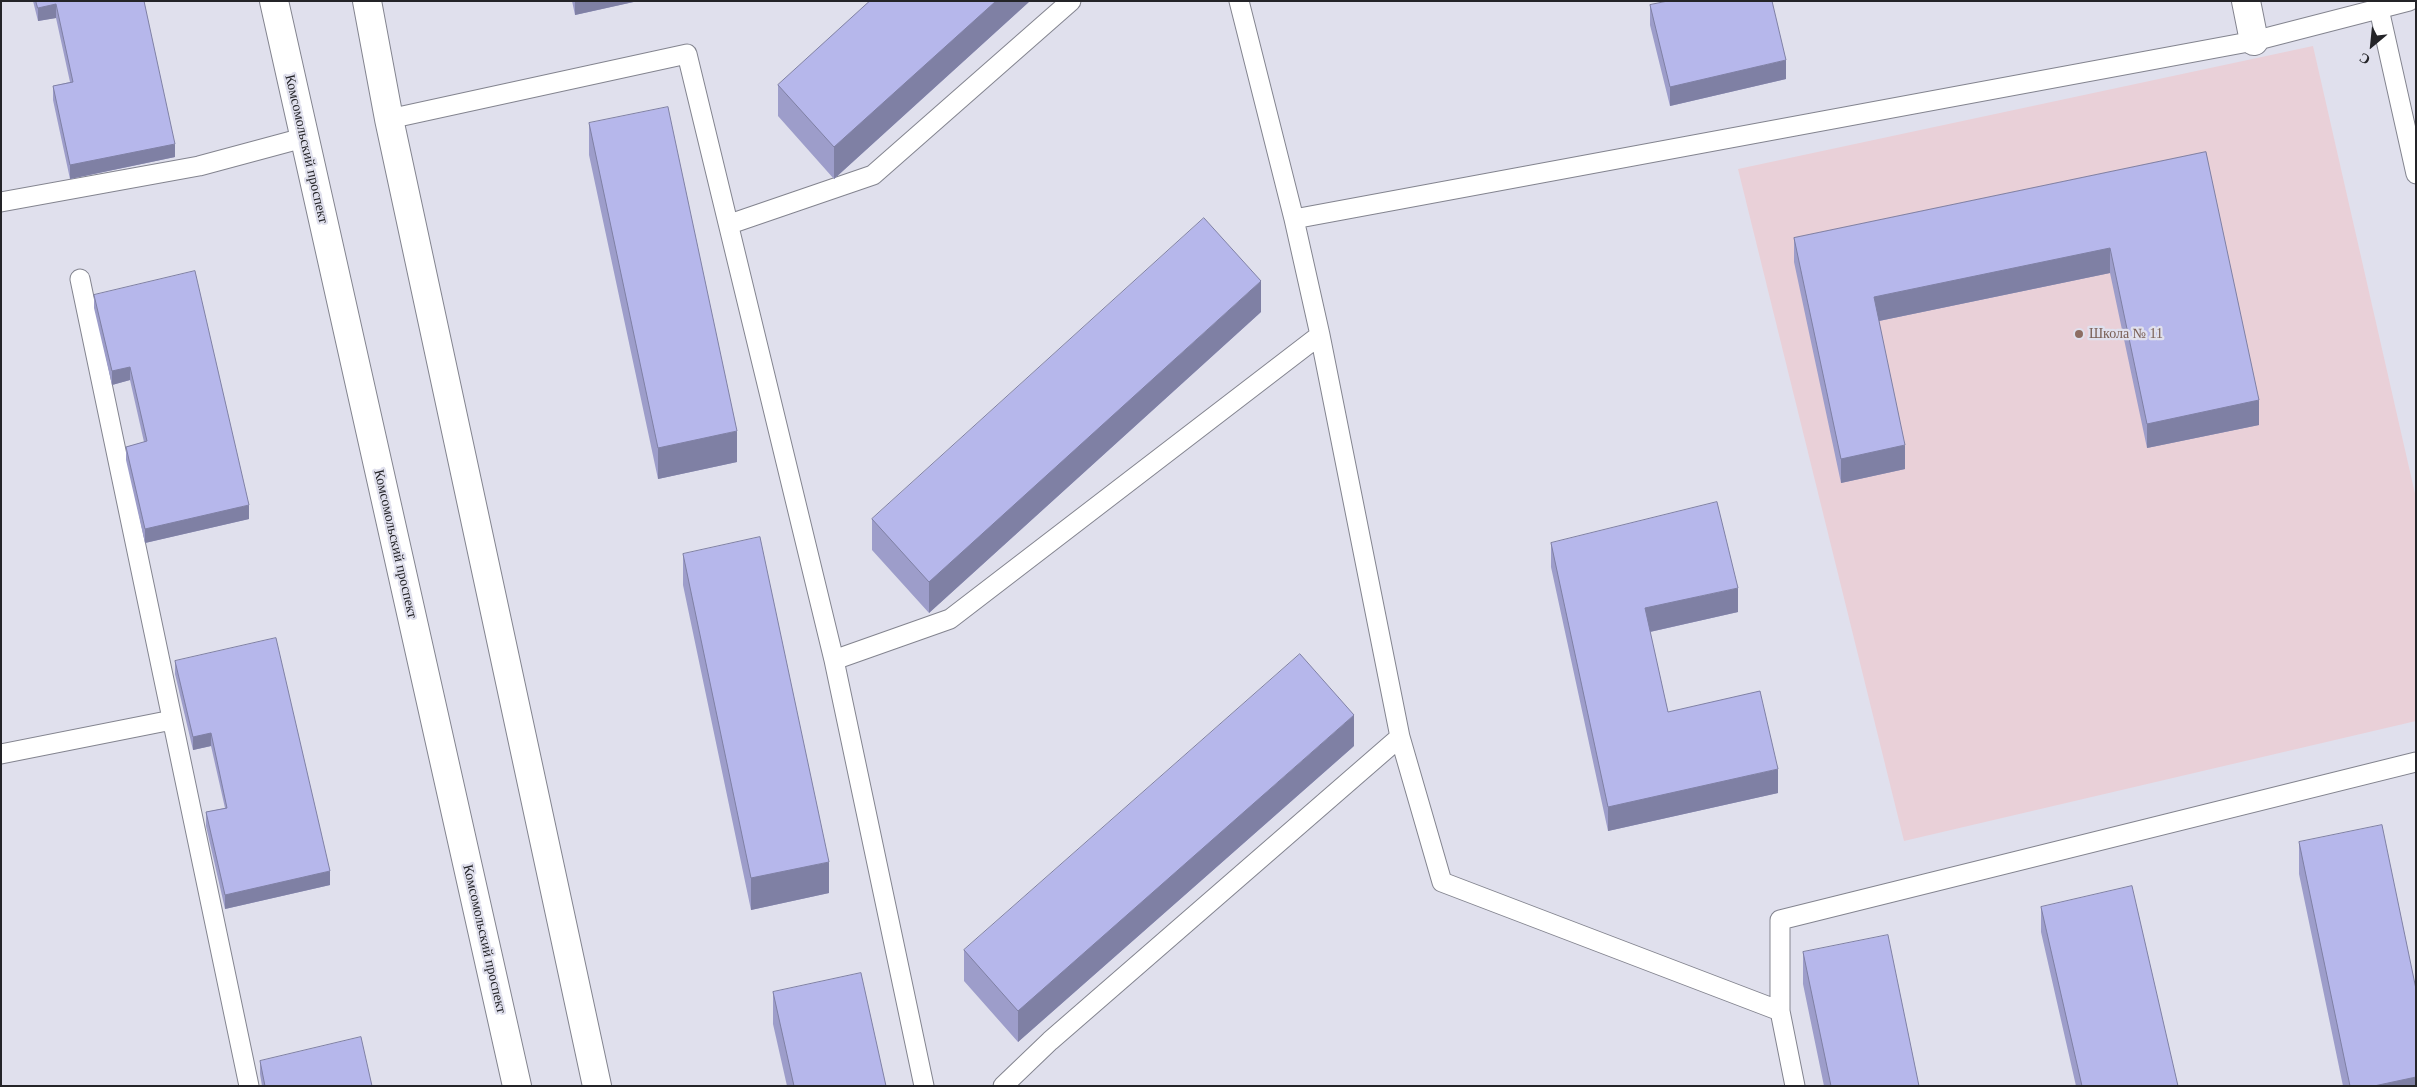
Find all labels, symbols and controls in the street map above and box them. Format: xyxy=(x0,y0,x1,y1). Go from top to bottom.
north arrow xyxy=(2347,20,2397,70)
text: С xyxy=(2357,50,2373,68)
street label: Комсомольский проспект xyxy=(281,73,331,225)
place label: Школа № 11 xyxy=(2089,326,2163,342)
marker: Школа № 11 xyxy=(2073,328,2085,340)
street label: Комсомольский проспект xyxy=(370,468,420,620)
street label: Комсомольский проспект xyxy=(459,863,509,1015)

